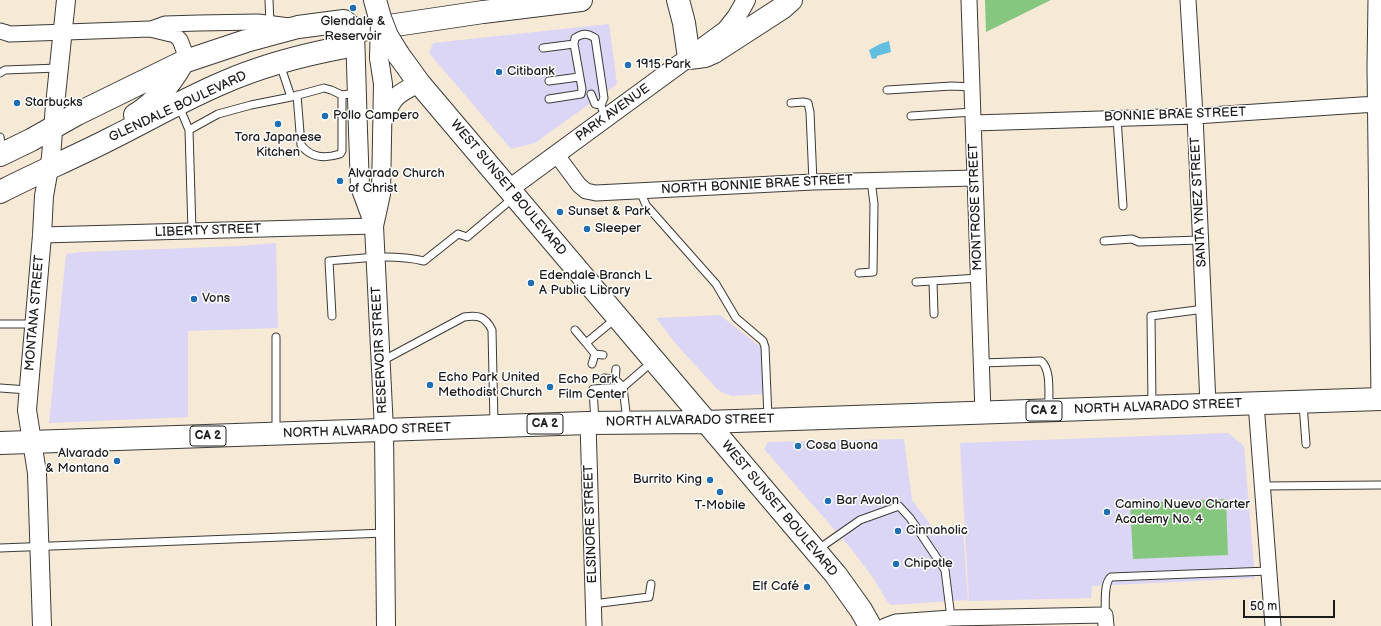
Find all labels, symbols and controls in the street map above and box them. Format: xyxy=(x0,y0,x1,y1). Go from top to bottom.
marker: Glendale & Reservoir xyxy=(348,3,358,13)
place label: Glendale & Reservoir xyxy=(320,14,386,45)
place label: 1915 Park xyxy=(636,57,691,73)
marker: 1915 Park xyxy=(623,60,633,70)
place label: Citibank xyxy=(507,64,555,80)
marker: Citibank xyxy=(494,67,504,77)
street label: GLENDALE BOULEVARD xyxy=(107,68,249,146)
street label: PARK AVENUE xyxy=(573,81,653,145)
place label: Starbucks xyxy=(25,95,83,111)
marker: Starbucks xyxy=(12,98,22,108)
street label: BONNIE BRAE STREET xyxy=(1104,105,1246,125)
place label: Pollo Campero xyxy=(333,108,419,124)
marker: Pollo Campero xyxy=(320,111,330,121)
street label: WEST SUNSET BOULEVARD xyxy=(447,117,569,259)
marker: Tora Japanese Kitchen xyxy=(273,119,283,129)
place label: Tora Japanese Kitchen xyxy=(234,130,322,161)
street label: SANTA YNEZ STREET xyxy=(1188,136,1210,268)
street label: MONTROSE STREET xyxy=(966,143,986,271)
place label: Alvarado Church of Christ xyxy=(348,166,445,197)
street label: NORTH BONNIE BRAE STREET xyxy=(661,172,853,198)
marker: Alvarado Church of Christ xyxy=(335,176,345,186)
place label: Sunset & Park xyxy=(568,204,650,220)
marker: Sunset & Park xyxy=(555,207,565,217)
street label: LIBERTY STREET xyxy=(154,221,262,241)
place label: Sleeper xyxy=(595,221,641,237)
marker: Sleeper xyxy=(582,224,592,234)
street label: MONTANA STREET xyxy=(22,254,48,372)
place label: Edendale Branch L A Public Library xyxy=(539,268,652,299)
marker: Edendale Branch L A Public Library xyxy=(526,278,536,288)
street label: RESERVOIR STREET xyxy=(369,286,391,414)
place label: Vons xyxy=(202,291,230,307)
marker: Vons xyxy=(189,294,199,304)
place label: Echo Park United Methodist Church xyxy=(438,370,542,401)
place label: Echo Park Film Center xyxy=(558,372,626,403)
marker: Echo Park United Methodist Church xyxy=(425,380,435,390)
marker: Echo Park Film Center xyxy=(545,382,555,392)
street label: NORTH ALVARADO STREET xyxy=(1074,396,1242,418)
road number: CA 2 xyxy=(1026,401,1062,421)
street label: NORTH ALVARADO STREET xyxy=(606,412,774,430)
road number: CA 2 xyxy=(527,414,563,434)
street label: NORTH ALVARADO STREET xyxy=(283,420,451,442)
road number: CA 2 xyxy=(190,426,226,446)
street label: WEST SUNSET BOULEVARD xyxy=(718,438,840,580)
place label: Cosa Buona xyxy=(806,438,878,454)
marker: Cosa Buona xyxy=(793,441,803,451)
place label: Alvarado & Montana xyxy=(45,446,109,477)
marker: Alvarado & Montana xyxy=(112,456,122,466)
street label: ELSINORE STREET xyxy=(581,464,601,584)
place label: Burrito King xyxy=(633,472,702,488)
marker: Burrito King xyxy=(705,475,715,485)
marker: T-Mobile xyxy=(715,487,725,497)
place label: Bar Avalon xyxy=(836,493,899,509)
marker: Bar Avalon xyxy=(823,496,833,506)
place label: Camino Nuevo Charter Academy No. 4 xyxy=(1115,497,1250,528)
place label: T-Mobile xyxy=(694,498,746,514)
marker: Camino Nuevo Charter Academy No. 4 xyxy=(1102,507,1112,517)
place label: Cinnaholic xyxy=(906,523,968,539)
marker: Cinnaholic xyxy=(893,526,903,536)
place label: Chipotle xyxy=(904,556,953,572)
marker: Chipotle xyxy=(891,559,901,569)
place label: Elf Café xyxy=(752,579,799,595)
marker: Elf Café xyxy=(802,582,812,592)
scale bar xyxy=(1245,592,1337,618)
text: 50 m xyxy=(1250,599,1277,614)

